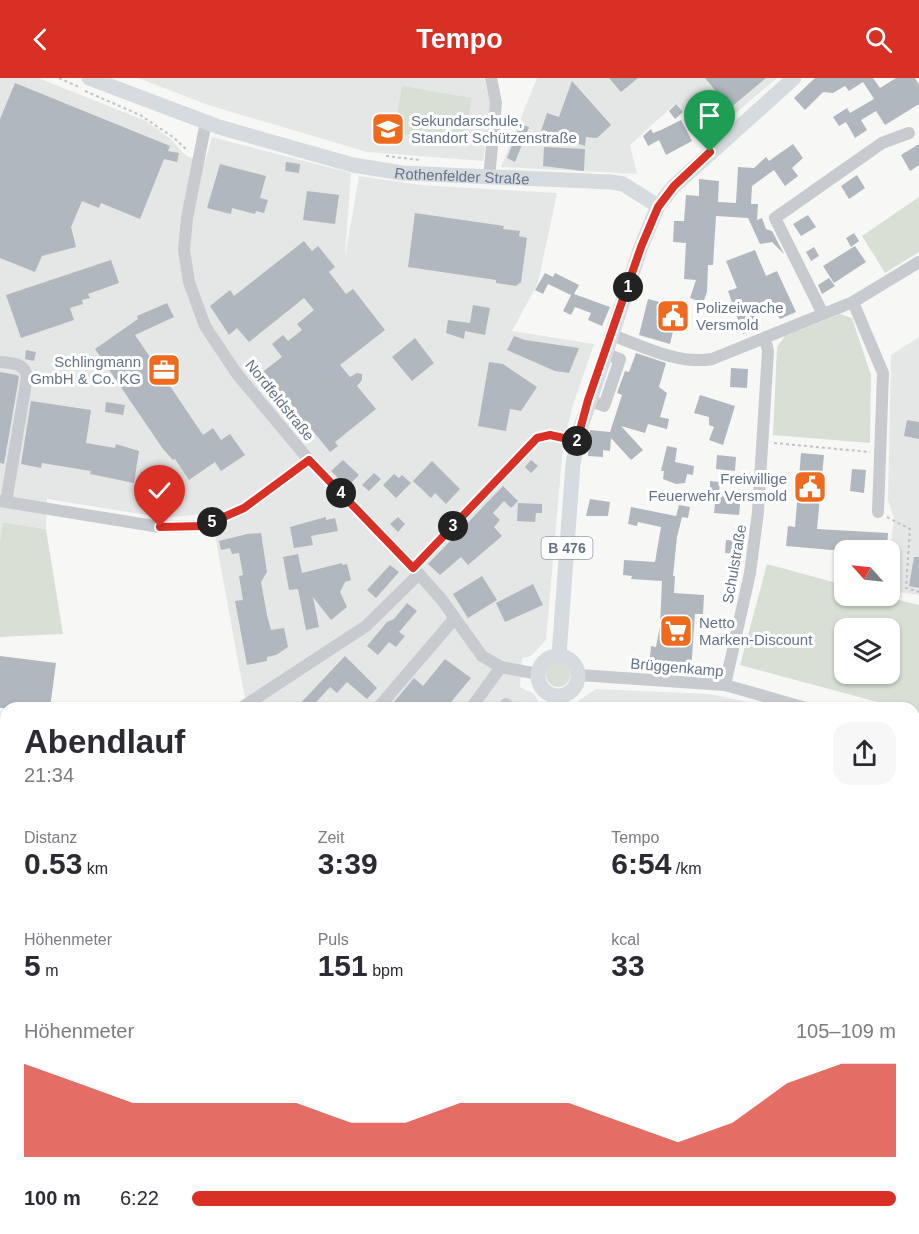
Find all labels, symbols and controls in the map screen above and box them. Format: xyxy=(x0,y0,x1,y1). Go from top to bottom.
icon: back xyxy=(24,23,57,56)
icon: search xyxy=(862,23,895,56)
text: Tempo xyxy=(416,24,503,54)
pin xyxy=(684,90,735,152)
icon: arrive xyxy=(693,99,726,132)
school or university icon: Sekundarschule, Standort Schützenstraße xyxy=(370,111,406,147)
place label: Sekundarschule, Standort Schützenstraße xyxy=(411,112,577,146)
street label: Rothenfelder Straße xyxy=(393,163,530,187)
pin: 1 xyxy=(613,272,643,302)
text: 1 xyxy=(624,278,632,295)
public building icon: Polizeiwache Versmold xyxy=(655,298,691,334)
place label: Polizeiwache Versmold xyxy=(696,299,784,333)
office icon: Schlingmann GmbH & Co. KG xyxy=(146,352,182,388)
place label: Schlingmann GmbH & Co. KG xyxy=(30,353,141,387)
street label: Nordfeldstraße xyxy=(242,356,318,444)
pin: 2 xyxy=(562,426,592,456)
text: 2 xyxy=(573,432,581,449)
pin xyxy=(134,465,185,527)
public building icon: Freiwillige Feuerwehr Versmold xyxy=(792,469,828,505)
place label: Freiwillige Feuerwehr Versmold xyxy=(649,470,787,504)
icon: check xyxy=(143,474,176,507)
pin: 4 xyxy=(326,478,356,508)
text: 4 xyxy=(337,484,345,501)
pin: 5 xyxy=(197,507,227,537)
pin: 3 xyxy=(438,511,468,541)
text: 5 xyxy=(208,513,216,530)
text: 3 xyxy=(449,517,457,534)
street label: Schulstraße xyxy=(719,523,749,605)
road number: B 476 xyxy=(542,537,592,559)
north arrow xyxy=(834,540,900,606)
map controls xyxy=(834,540,900,684)
supermarket icon: Netto Marken-Discount xyxy=(658,613,694,649)
place label: Netto Marken-Discount xyxy=(699,614,813,648)
button: layers xyxy=(834,618,900,684)
street label: Brüggenkamp xyxy=(630,654,724,680)
button: share xyxy=(833,722,896,785)
text: Abendlauf xyxy=(24,723,185,760)
text: 21:34 xyxy=(24,764,74,786)
text: Distanz xyxy=(24,829,77,846)
text: Zeit xyxy=(318,829,344,846)
text: Tempo xyxy=(611,829,659,846)
text: 0.53 xyxy=(24,847,82,880)
text: 3:39 xyxy=(318,847,378,880)
text: 6:54 xyxy=(611,847,671,880)
text: km xyxy=(82,860,108,877)
text: /km xyxy=(671,860,702,877)
text: Höhenmeter xyxy=(24,931,112,948)
text: Puls xyxy=(318,931,349,948)
text: kcal xyxy=(611,931,640,948)
text: 5 xyxy=(24,949,41,982)
text: 151 xyxy=(318,949,368,982)
text: 33 xyxy=(611,949,645,982)
text: m xyxy=(41,962,58,979)
text: bpm xyxy=(368,962,403,979)
text: Höhenmeter xyxy=(24,1020,134,1042)
text: 105–109 m xyxy=(796,1020,896,1042)
text: 100 m xyxy=(24,1187,81,1209)
text: 6:22 xyxy=(120,1187,159,1209)

